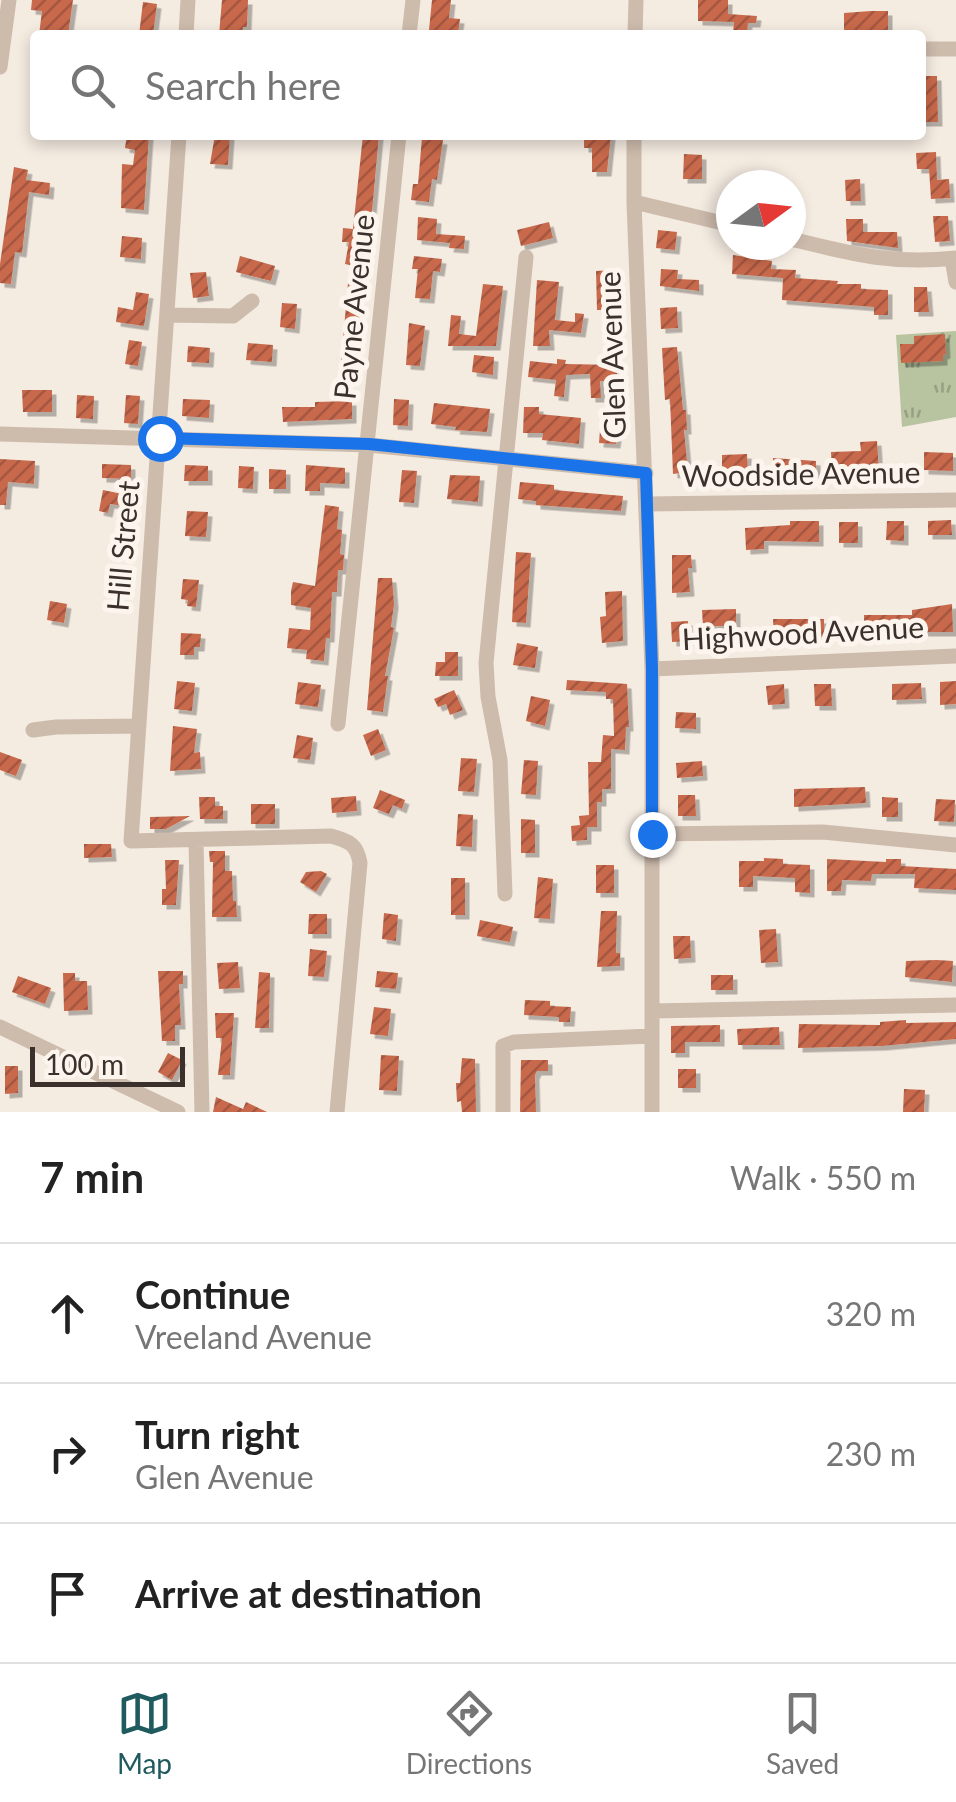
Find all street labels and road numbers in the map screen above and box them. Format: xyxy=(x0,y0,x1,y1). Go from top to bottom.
street label: Payne Avenue xyxy=(325,212,381,401)
street label: Glen Avenue xyxy=(590,271,632,439)
street label: Woodside Avenue xyxy=(681,453,921,493)
street label: Hill Street xyxy=(98,479,146,613)
street label: Highwood Avenue xyxy=(681,608,925,656)

